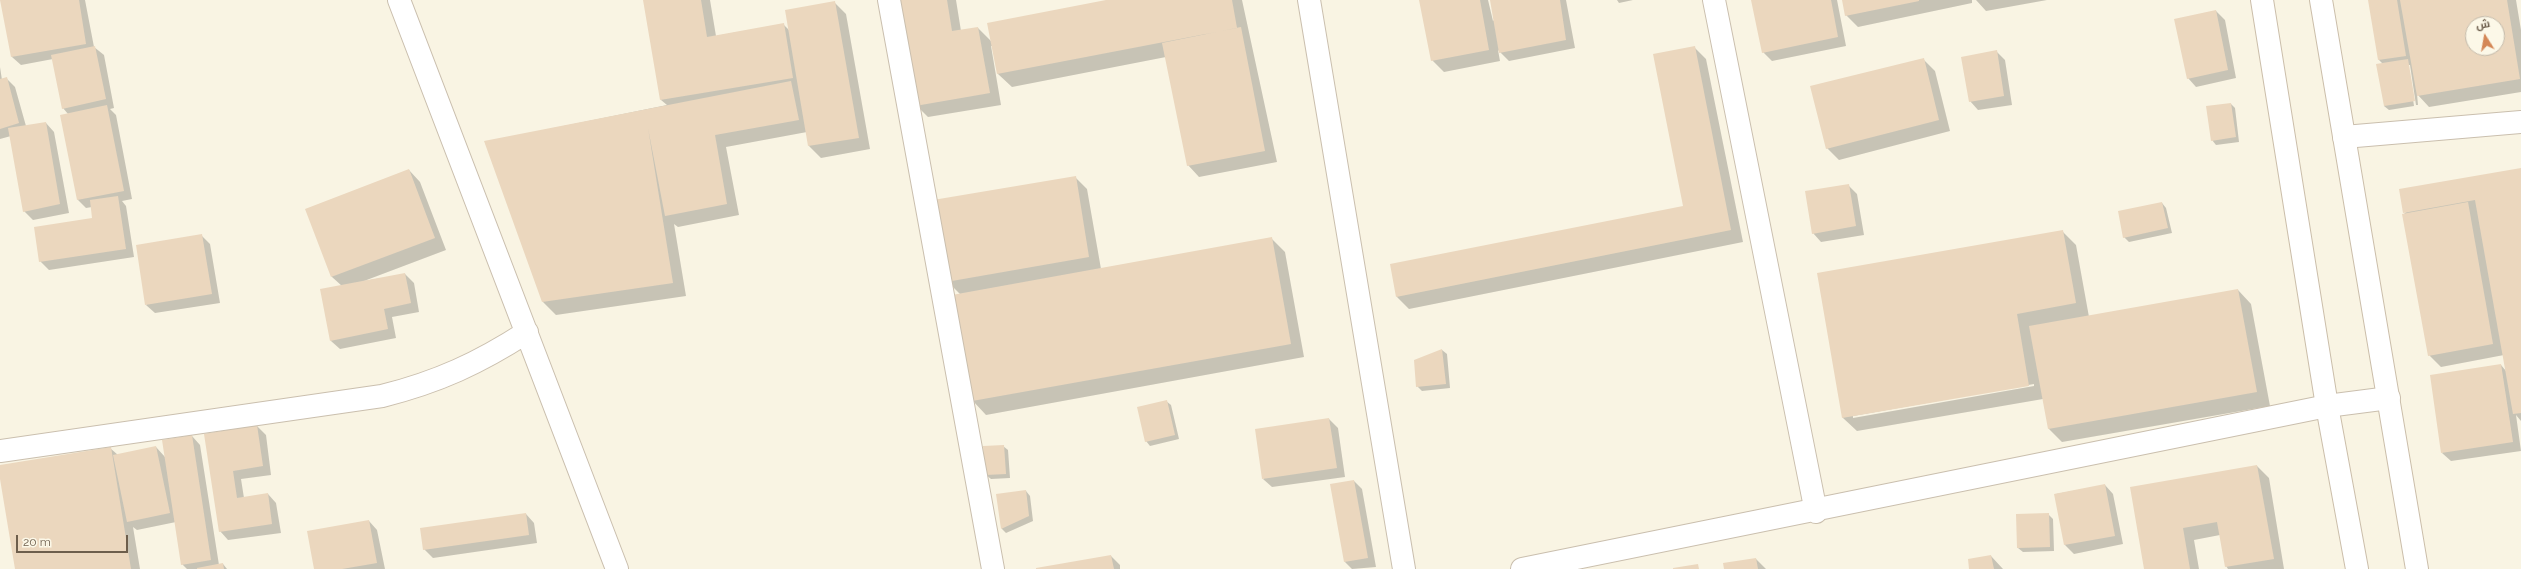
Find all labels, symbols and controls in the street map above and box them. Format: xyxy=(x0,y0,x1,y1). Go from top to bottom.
north arrow xyxy=(2465,16,2505,56)
text: ش xyxy=(2475,17,2491,32)
scale bar xyxy=(18,527,130,553)
text: 20 m xyxy=(23,535,51,549)

